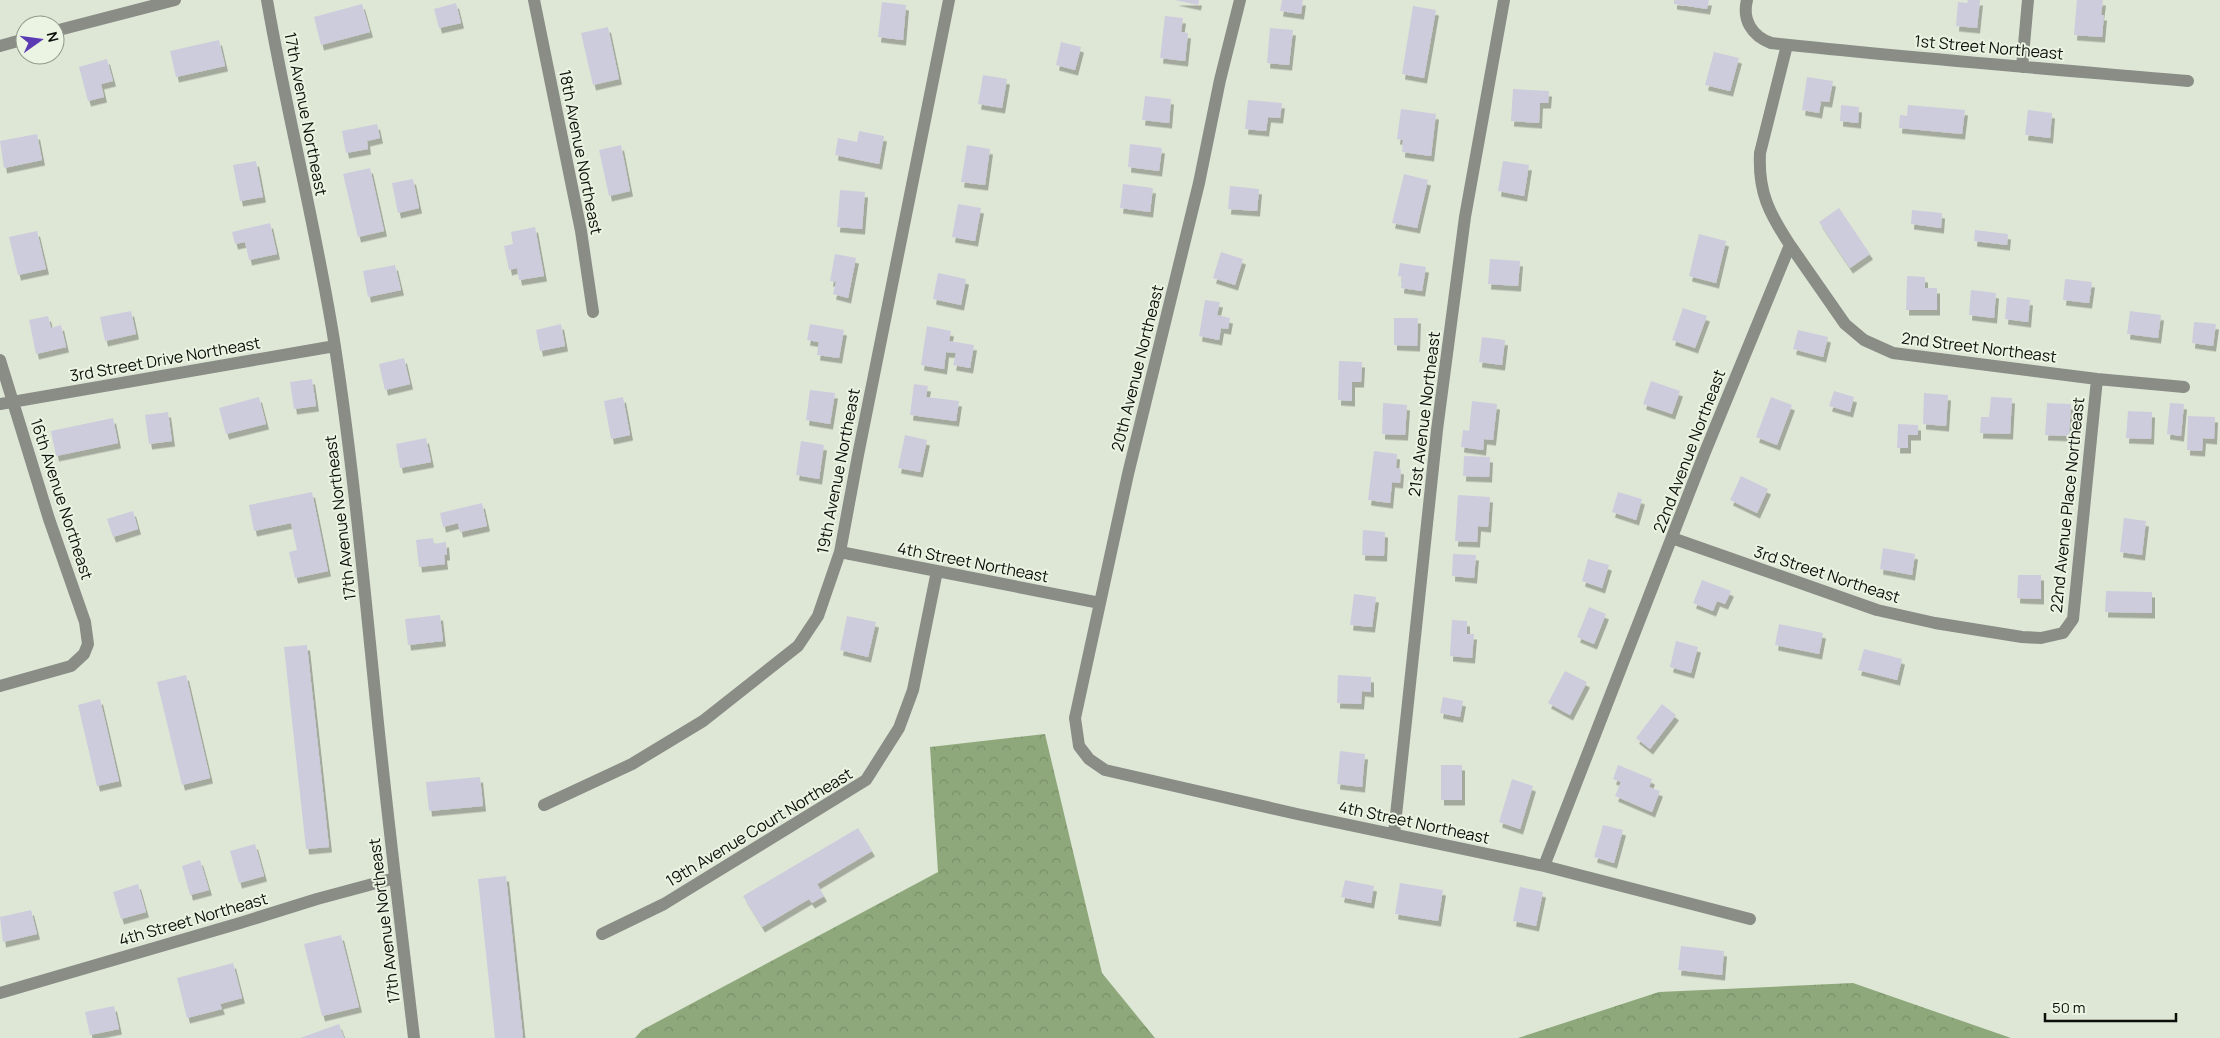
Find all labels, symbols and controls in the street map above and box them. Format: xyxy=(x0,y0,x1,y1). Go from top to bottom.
north arrow xyxy=(15,15,65,65)
text: N xyxy=(43,30,64,44)
street label: 17th Avenue Northeast xyxy=(279,30,333,198)
street label: 1st Street Northeast xyxy=(1914,30,2064,64)
street label: 18th Avenue Northeast xyxy=(554,68,608,236)
street label: 20th Avenue Northeast xyxy=(1106,282,1168,454)
street label: 2nd Street Northeast xyxy=(1900,327,2058,367)
street label: 21st Avenue Northeast xyxy=(1403,330,1445,498)
street label: 3rd Street Drive Northeast xyxy=(68,331,262,387)
street label: 22nd Avenue Northeast xyxy=(1648,366,1730,536)
street label: 19th Avenue Northeast xyxy=(811,386,865,556)
street label: 22nd Avenue Place Northeast xyxy=(2045,396,2089,614)
street label: 16th Avenue Northeast xyxy=(26,416,98,582)
street label: 17th Avenue Northeast xyxy=(319,434,361,602)
street label: 4th Street Northeast xyxy=(895,537,1051,587)
street label: 3rd Street Northeast xyxy=(1751,540,1903,608)
street label: 19th Avenue Court Northeast xyxy=(662,762,856,892)
street label: 4th Street Northeast xyxy=(1337,795,1491,849)
street label: 17th Avenue Northeast xyxy=(363,837,405,1005)
street label: 4th Street Northeast xyxy=(116,887,270,951)
scale bar xyxy=(2045,990,2176,1022)
text: 50 m xyxy=(2052,997,2086,1018)

